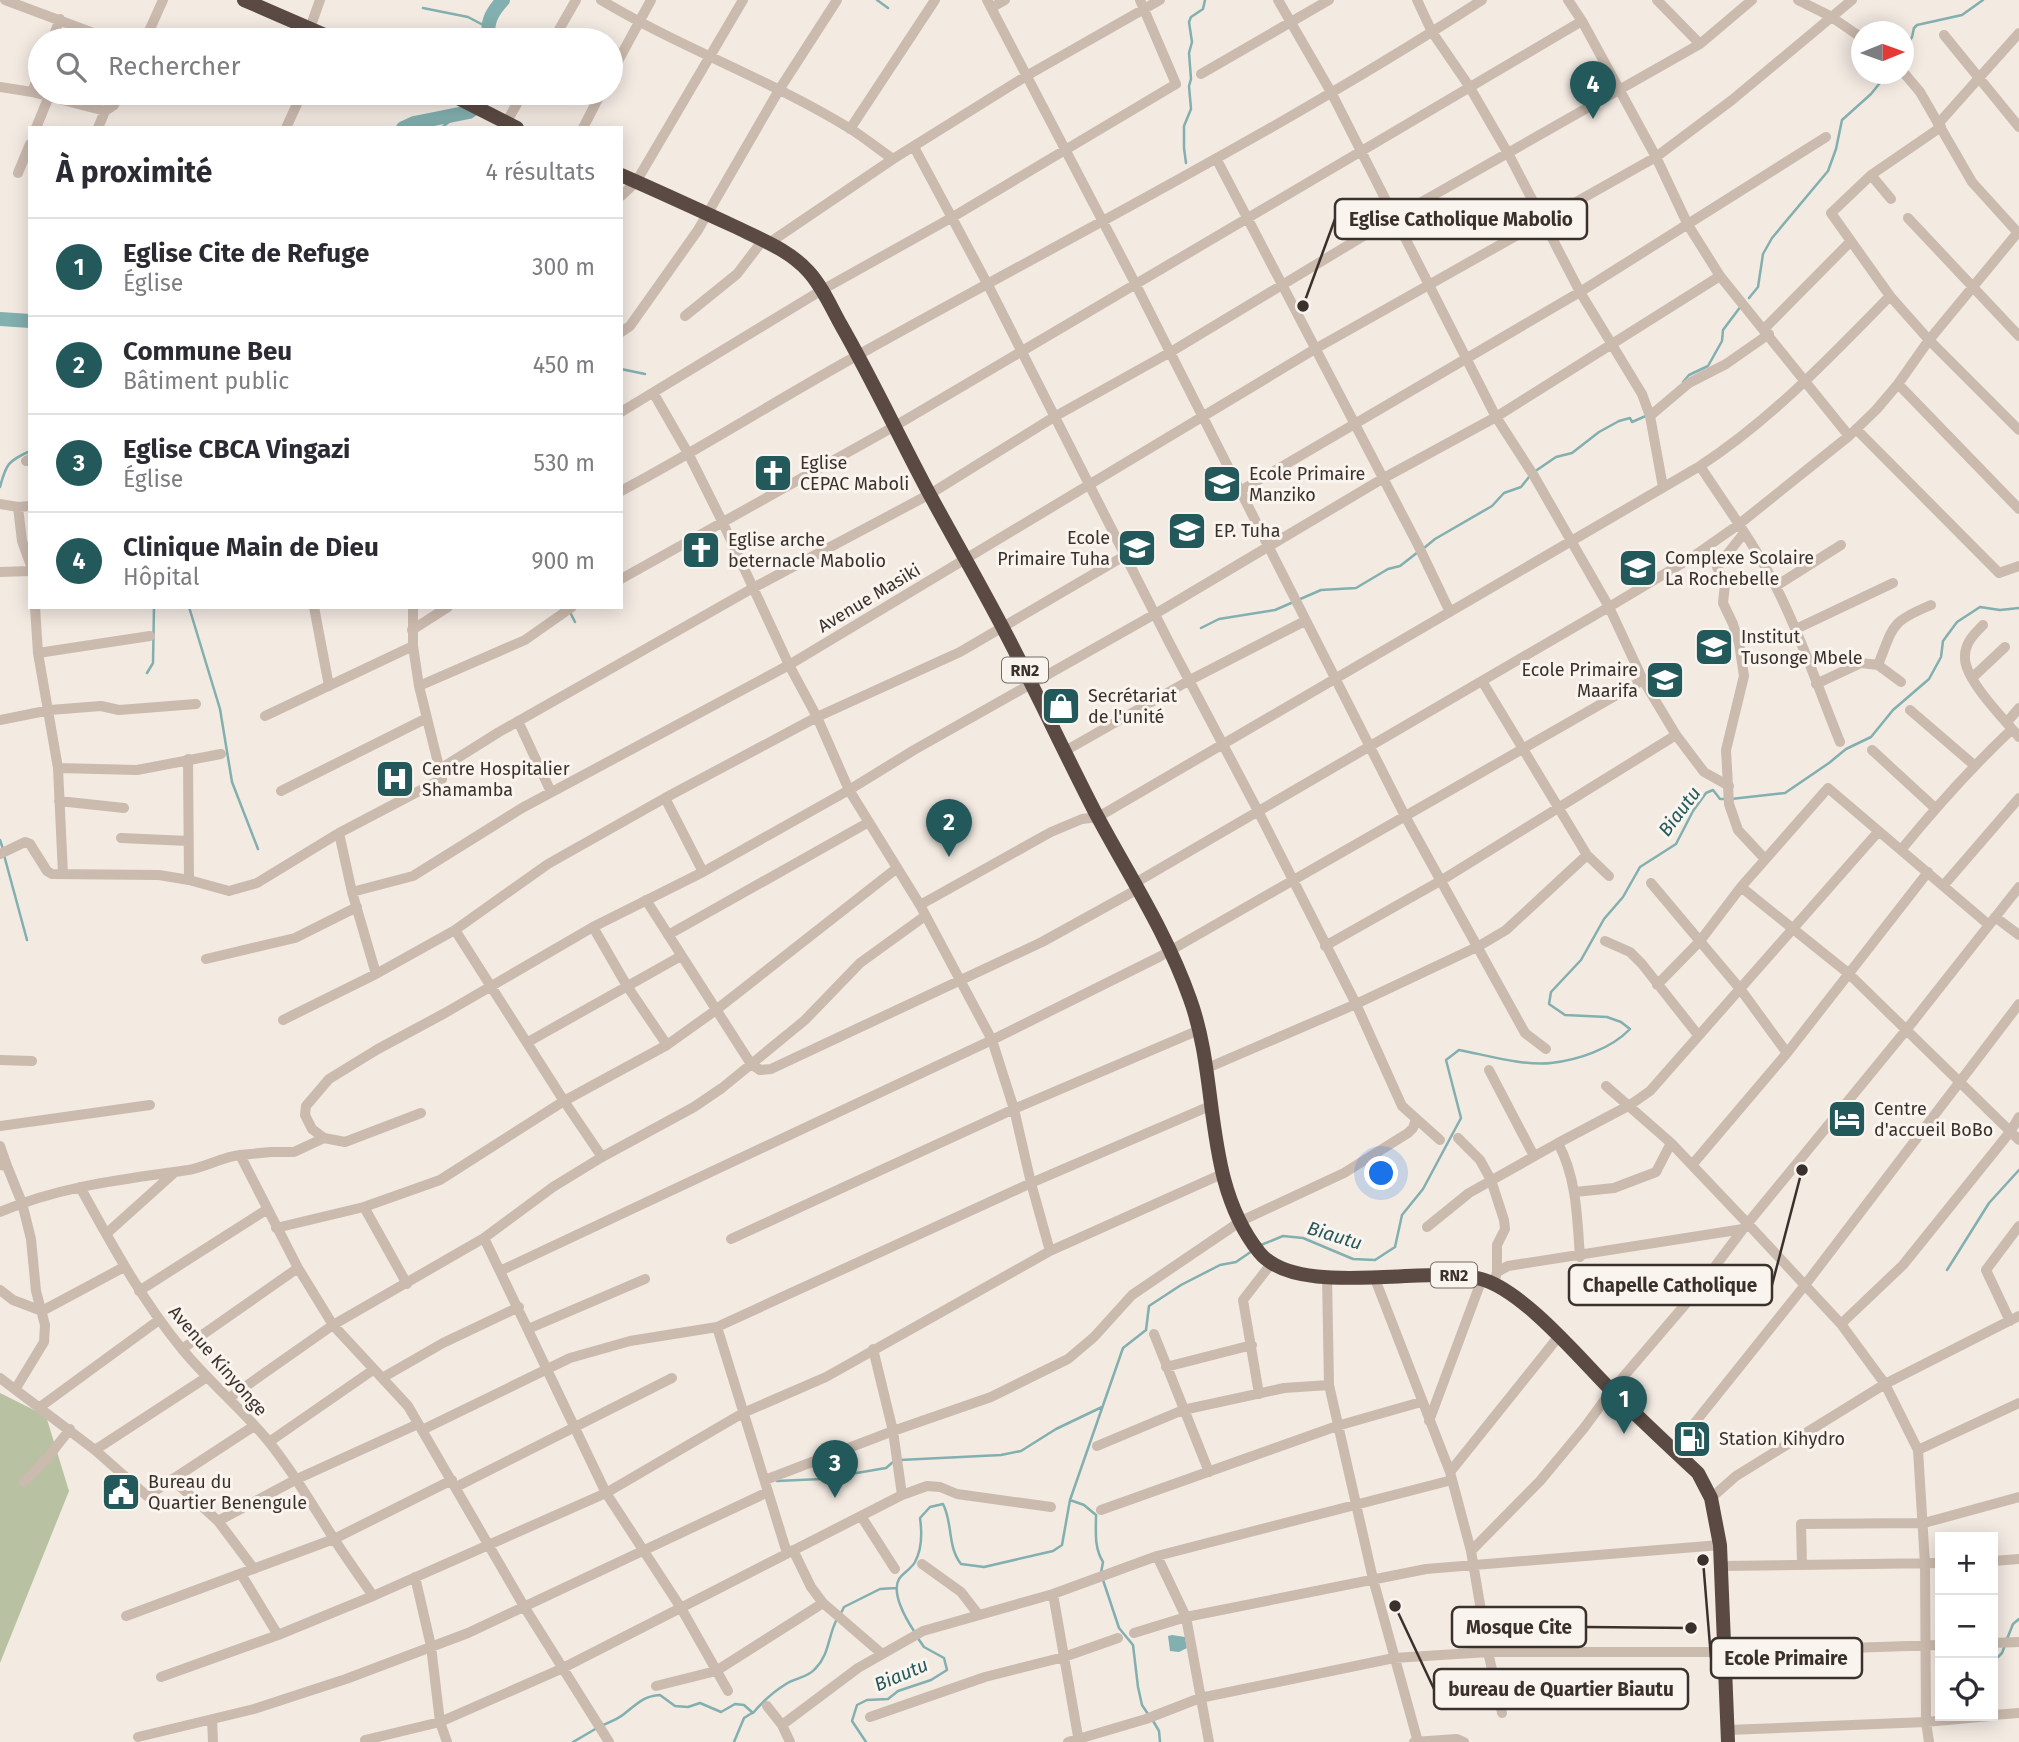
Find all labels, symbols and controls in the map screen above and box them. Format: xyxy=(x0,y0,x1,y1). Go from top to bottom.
north arrow xyxy=(1851,21,1914,84)
search box xyxy=(28,28,623,105)
icon: search xyxy=(52,48,90,86)
text: Rechercher xyxy=(108,51,240,82)
pin: 4 xyxy=(1570,61,1616,119)
text: À proximité xyxy=(56,154,212,190)
text: 4 résultats xyxy=(485,158,595,186)
callout: Eglise Catholique Mabolio xyxy=(1335,199,1587,239)
text: Eglise Catholique Mabolio xyxy=(1349,208,1573,231)
text: Eglise Cite de Refuge xyxy=(123,238,369,269)
text: 1 xyxy=(74,253,84,281)
text: 300 m xyxy=(532,253,595,281)
text: Église xyxy=(123,269,183,297)
text: Commune Beu xyxy=(123,336,292,367)
text: 2 xyxy=(73,351,85,379)
text: 450 m xyxy=(533,351,595,379)
text: Bâtiment public xyxy=(123,367,289,395)
text: Eglise CBCA Vingazi xyxy=(123,434,350,465)
text: 3 xyxy=(73,449,85,477)
text: 530 m xyxy=(534,449,595,477)
church icon: Eglise CEPAC Maboli xyxy=(752,452,794,494)
place label: Eglise CEPAC Maboli xyxy=(800,452,909,495)
school or university icon: Ecole Primaire Manziko xyxy=(1201,463,1243,505)
place label: Ecole Primaire Manziko xyxy=(1249,463,1365,506)
text: Église xyxy=(123,465,183,493)
school or university icon: EP. Tuha xyxy=(1166,510,1208,552)
place label: EP. Tuha xyxy=(1214,520,1280,542)
place label: Ecole Primaire Tuha xyxy=(997,527,1110,570)
school or university icon: Ecole Primaire Tuha xyxy=(1116,527,1158,569)
church icon: Eglise arche beternacle Mabolio xyxy=(680,529,722,571)
place label: Eglise arche beternacle Mabolio xyxy=(728,529,886,572)
text: Clinique Main de Dieu xyxy=(123,532,379,563)
text: 4 xyxy=(73,547,86,575)
text: 900 m xyxy=(531,547,595,575)
school or university icon: Complexe Scolaire La Rochebelle xyxy=(1617,547,1659,589)
place label: Complexe Scolaire La Rochebelle xyxy=(1665,547,1814,590)
street label: Avenue Masiki xyxy=(814,559,924,637)
text: Hôpital xyxy=(123,563,199,591)
school or university icon: Institut Tusonge Mbele xyxy=(1693,626,1735,668)
place label: Institut Tusonge Mbele xyxy=(1741,626,1863,669)
road number: RN2 xyxy=(1002,657,1048,682)
place label: Ecole Primaire Maarifa xyxy=(1522,659,1638,702)
school or university icon: Ecole Primaire Maarifa xyxy=(1644,659,1686,701)
shop icon: Secrétariat de l'unité xyxy=(1040,685,1082,727)
place label: Secrétariat de l'unité xyxy=(1088,685,1177,728)
hospital icon: Centre Hospitalier Shamamba xyxy=(374,758,416,800)
place label: Centre Hospitalier Shamamba xyxy=(422,758,570,801)
water label: Biautu xyxy=(1653,782,1705,841)
pin: 2 xyxy=(926,799,972,857)
hotel icon: Centre d'accueil BoBo xyxy=(1826,1098,1868,1140)
place label: Centre d'accueil BoBo xyxy=(1874,1098,1993,1141)
your location xyxy=(1364,1156,1398,1190)
water label: Biautu xyxy=(1305,1216,1365,1255)
road number: RN2 xyxy=(1431,1262,1477,1288)
callout: Chapelle Catholique xyxy=(1569,1265,1772,1305)
text: Chapelle Catholique xyxy=(1583,1274,1757,1297)
street label: Avenue Kinyonge xyxy=(164,1301,272,1421)
pin: 1 xyxy=(1601,1376,1647,1434)
fuel station icon: Station Kihydro xyxy=(1671,1418,1713,1460)
place label: Station Kihydro xyxy=(1719,1428,1845,1450)
pin: 3 xyxy=(812,1440,858,1498)
public building icon: Bureau du Quartier Benengule xyxy=(100,1471,142,1513)
place label: Bureau du Quartier Benengule xyxy=(148,1471,307,1514)
map controls xyxy=(1935,1532,1998,1721)
button: + xyxy=(1935,1532,1998,1595)
button: − xyxy=(1935,1595,1998,1658)
callout: Mosque Cite xyxy=(1452,1607,1586,1647)
text: Mosque Cite xyxy=(1466,1616,1572,1639)
callout: Ecole Primaire xyxy=(1711,1638,1862,1678)
text: Ecole Primaire xyxy=(1724,1647,1848,1670)
water label: Biautu xyxy=(871,1653,932,1696)
button: locate xyxy=(1935,1658,1998,1721)
callout: bureau de Quartier Biautu xyxy=(1434,1669,1688,1709)
text: bureau de Quartier Biautu xyxy=(1448,1678,1674,1701)

